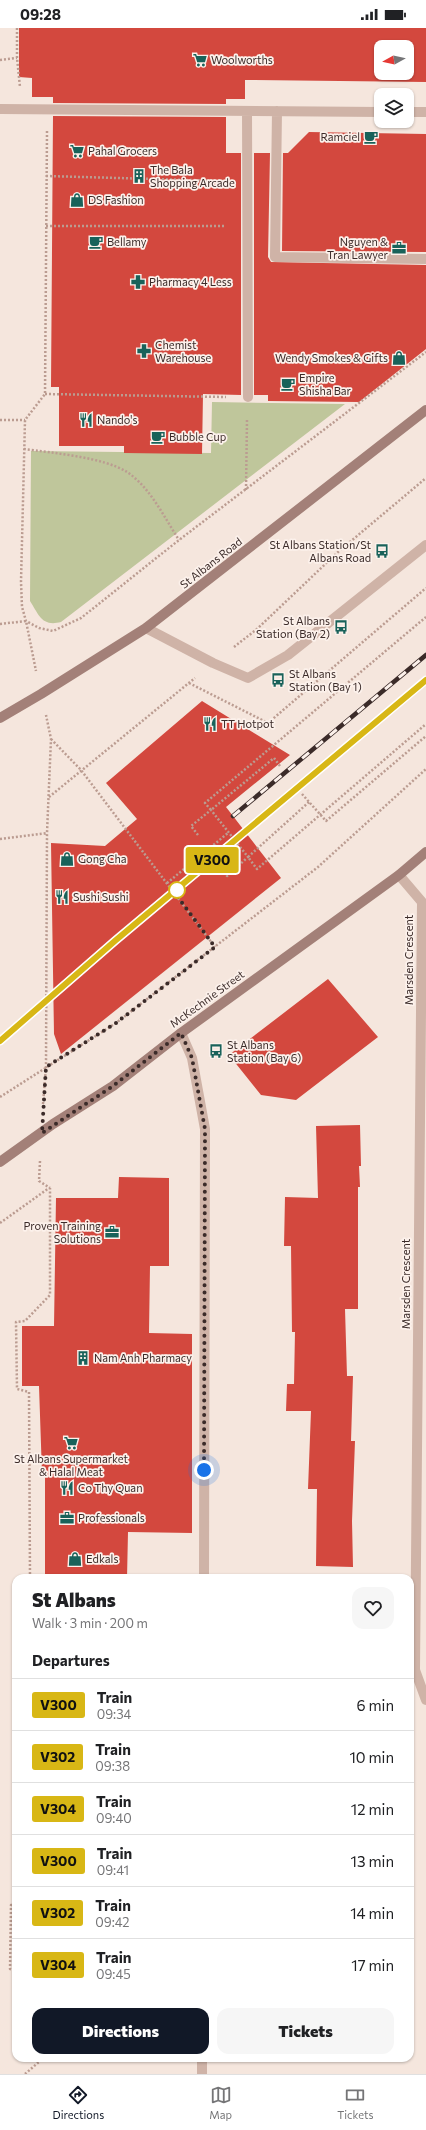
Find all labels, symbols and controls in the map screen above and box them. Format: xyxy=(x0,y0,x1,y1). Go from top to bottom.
text: 09:28 xyxy=(20,5,61,23)
north arrow xyxy=(374,40,414,80)
map controls xyxy=(374,40,414,128)
supermarket icon: Woolworths xyxy=(192,52,208,68)
place label: Woolworths xyxy=(211,53,273,66)
button: layers xyxy=(374,88,414,128)
cafe icon: Ramciel xyxy=(363,129,379,145)
place label: Ramciel xyxy=(320,130,360,143)
supermarket icon: Pahal Grocers xyxy=(69,143,85,159)
place label: Pahal Grocers xyxy=(88,144,157,157)
place label: The Bala Shopping Arcade xyxy=(150,163,235,189)
building icon: The Bala Shopping Arcade xyxy=(131,168,147,184)
shop icon: DS Fashion xyxy=(69,192,85,208)
place label: DS Fashion xyxy=(88,193,144,206)
cafe icon: Bellamy xyxy=(88,234,104,250)
place label: Bellamy xyxy=(107,235,147,248)
place label: Nguyen & Tran Lawyer xyxy=(327,235,389,261)
office icon: Nguyen & Tran Lawyer xyxy=(391,240,407,256)
pharmacy icon: Pharmacy 4 Less xyxy=(130,274,146,290)
place label: Pharmacy 4 Less xyxy=(149,275,232,288)
place label: Chemist Warehouse xyxy=(155,338,211,364)
pharmacy icon: Chemist Warehouse xyxy=(136,343,152,359)
shop icon: Wendy Smokes & Gifts xyxy=(391,350,407,366)
place label: Wendy Smokes & Gifts xyxy=(275,351,388,364)
place label: Empire Shisha Bar xyxy=(299,371,352,397)
cafe icon: Empire Shisha Bar xyxy=(280,376,296,392)
restaurant icon: Nando's xyxy=(78,412,94,428)
place label: Nando's xyxy=(97,413,138,426)
cafe icon: Bubble Cup xyxy=(150,429,166,445)
place label: Bubble Cup xyxy=(169,430,226,443)
street label: St Albans Road xyxy=(177,534,244,591)
place label: St Albans Station/St Albans Road xyxy=(269,538,371,564)
bus stop icon: St Albans Station/St Albans Road xyxy=(374,543,390,559)
place label: St Albans Station (Bay 2) xyxy=(256,614,330,640)
bus stop icon: St Albans Station (Bay 2) xyxy=(333,619,349,635)
place label: St Albans Station (Bay 1) xyxy=(289,667,362,693)
bus stop icon: St Albans Station (Bay 1) xyxy=(270,672,286,688)
restaurant icon: TT Hotpot xyxy=(202,716,218,732)
place label: TT Hotpot xyxy=(221,717,274,730)
line badge: V300 xyxy=(184,847,240,873)
shop icon: Gong Cha xyxy=(59,851,75,867)
text: V300 xyxy=(194,851,230,868)
place label: Gong Cha xyxy=(78,852,127,865)
unlabelled marker xyxy=(168,881,186,899)
restaurant icon: Sushi Sushi xyxy=(54,889,70,905)
place label: Sushi Sushi xyxy=(73,890,129,903)
street label: Marsden Crescent xyxy=(402,914,415,1005)
street label: McKechnie Street xyxy=(167,967,247,1030)
place label: St Albans Station (Bay 6) xyxy=(227,1038,301,1064)
bus stop icon: St Albans Station (Bay 6) xyxy=(208,1043,224,1059)
place label: Proven Training Solutions xyxy=(23,1219,101,1245)
office icon: Proven Training Solutions xyxy=(104,1224,120,1240)
street label: Marsden Crescent xyxy=(399,1238,412,1329)
building icon: Nam Anh Pharmacy xyxy=(75,1350,91,1366)
place label: Nam Anh Pharmacy xyxy=(94,1351,192,1364)
supermarket icon: St Albans Supermarket & Halal Meat xyxy=(63,1435,79,1451)
place label: St Albans Supermarket & Halal Meat xyxy=(14,1452,128,1478)
your location xyxy=(194,1460,214,1480)
restaurant icon: Co Thy Quan xyxy=(59,1480,75,1496)
place label: Co Thy Quan xyxy=(78,1481,142,1494)
office icon: Professionals xyxy=(59,1510,75,1526)
place label: Professionals xyxy=(78,1511,145,1524)
shop icon: Edkals xyxy=(67,1551,83,1567)
place label: Edkals xyxy=(86,1552,118,1565)
button: heart xyxy=(352,1587,394,1629)
text: St Albans xyxy=(32,1588,116,1611)
text: Walk · 3 min · 200 m xyxy=(32,1615,148,1631)
text: Departures xyxy=(32,1651,110,1669)
text: Train xyxy=(97,1688,132,1706)
text: V300 xyxy=(40,1696,77,1713)
text: 6 min xyxy=(356,1696,394,1714)
text: 09:34 xyxy=(97,1706,131,1722)
text: Train xyxy=(95,1740,131,1758)
text: V302 xyxy=(40,1748,75,1765)
text: 10 min xyxy=(349,1748,394,1766)
text: 09:38 xyxy=(95,1758,130,1774)
text: Train xyxy=(96,1792,132,1810)
text: V304 xyxy=(40,1800,76,1817)
text: 12 min xyxy=(351,1800,394,1818)
text: 09:40 xyxy=(96,1810,132,1826)
text: Train xyxy=(97,1844,132,1862)
text: V300 xyxy=(40,1852,77,1869)
text: 13 min xyxy=(351,1852,394,1870)
text: 09:41 xyxy=(97,1862,129,1878)
text: Train xyxy=(95,1896,131,1914)
text: V302 xyxy=(40,1904,75,1921)
text: 14 min xyxy=(350,1904,394,1922)
text: 09:42 xyxy=(95,1914,130,1930)
text: Train xyxy=(96,1948,132,1966)
text: V304 xyxy=(40,1956,76,1973)
text: 17 min xyxy=(351,1956,394,1974)
text: 09:45 xyxy=(96,1966,131,1982)
button: Directions xyxy=(32,2008,209,2054)
button: Tickets xyxy=(217,2008,394,2054)
tab: Directions xyxy=(53,2084,104,2121)
tab: Map xyxy=(209,2084,232,2121)
tab: Tickets xyxy=(337,2084,373,2121)

